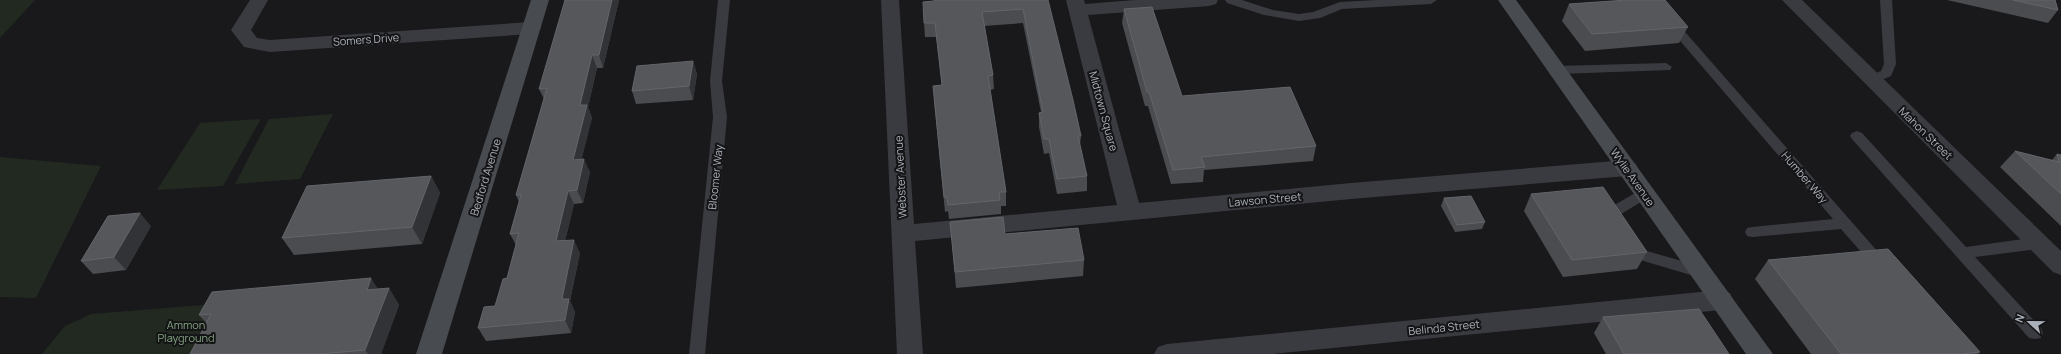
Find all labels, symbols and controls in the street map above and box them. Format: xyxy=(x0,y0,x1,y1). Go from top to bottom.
street label: Somers Drive xyxy=(332,29,400,49)
street label: Midtown Square xyxy=(1086,69,1122,153)
street label: Mahon Street xyxy=(1896,103,1956,163)
street label: Webster Avenue xyxy=(890,135,910,219)
street label: Bedford Avenue xyxy=(466,136,504,217)
street label: Bloomer Way xyxy=(704,143,726,210)
street label: Wylie Avenue xyxy=(1607,145,1659,209)
street label: Humber Way xyxy=(1778,148,1832,206)
street label: Lawson Street xyxy=(1228,188,1302,210)
north arrow xyxy=(2009,302,2049,342)
text: N xyxy=(2011,312,2028,325)
street label: Belinda Street xyxy=(1407,316,1481,338)
park label: Ammon Playground xyxy=(157,317,215,345)

